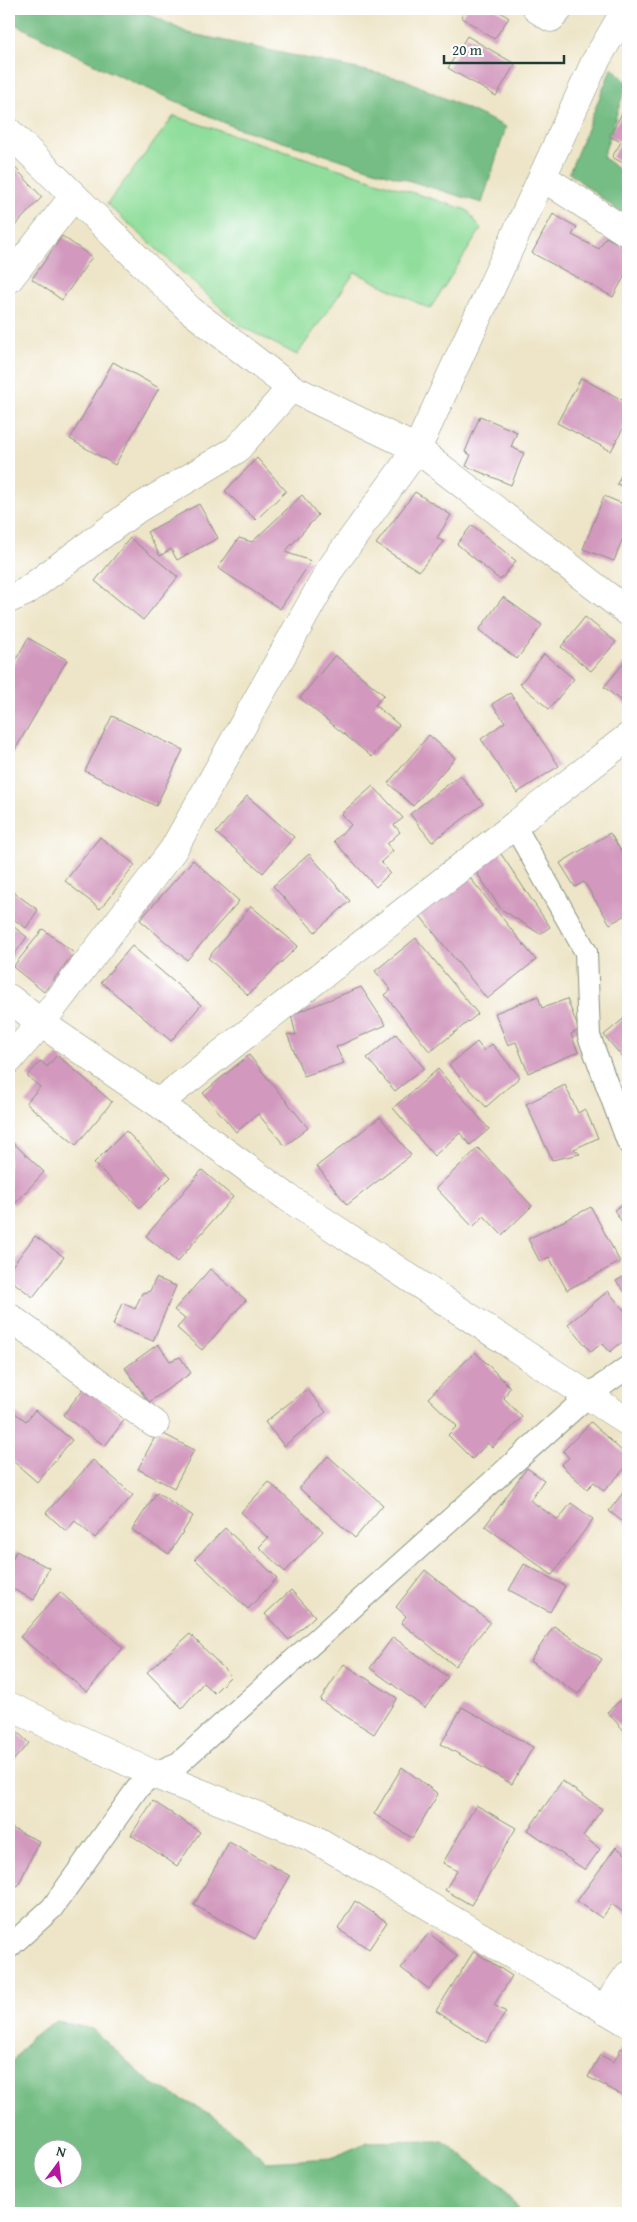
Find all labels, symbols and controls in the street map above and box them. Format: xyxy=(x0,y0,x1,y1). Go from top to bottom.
scale bar xyxy=(444,32,564,64)
text: 20 m xyxy=(452,39,483,60)
north arrow xyxy=(32,2140,82,2190)
text: N xyxy=(54,2141,69,2162)

